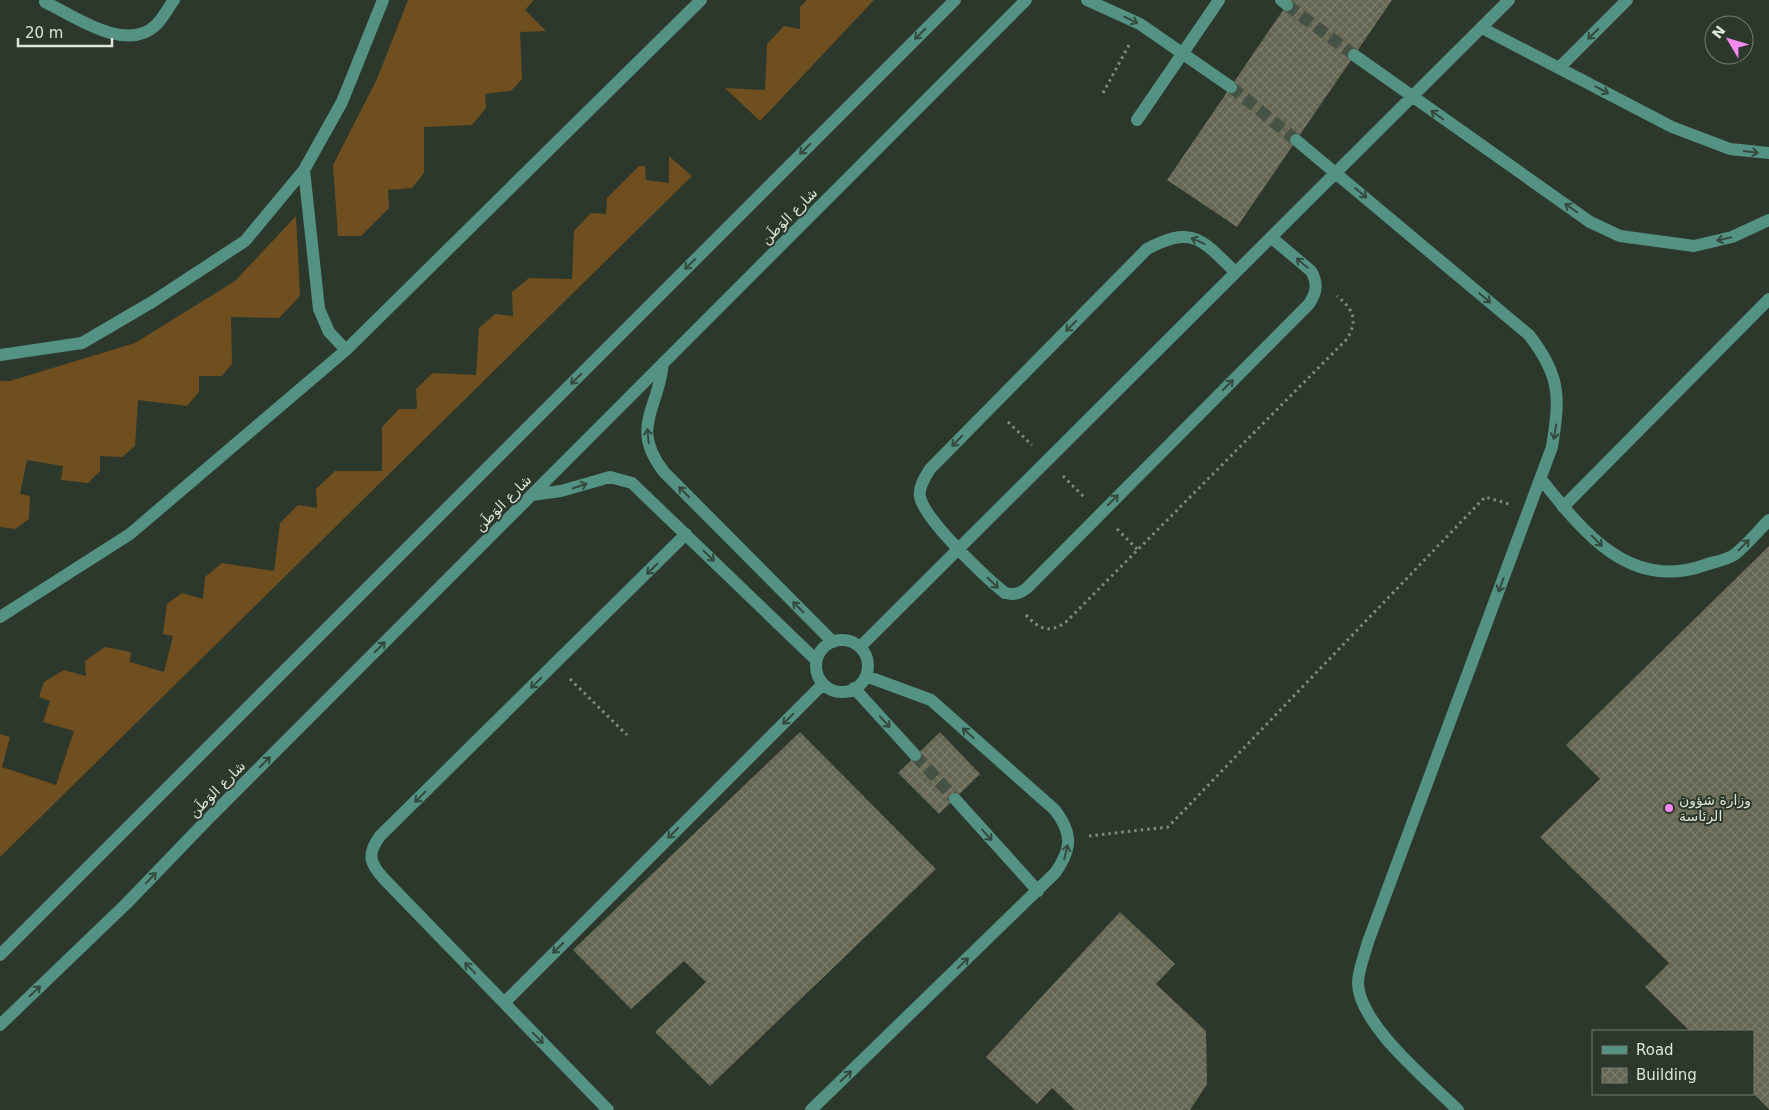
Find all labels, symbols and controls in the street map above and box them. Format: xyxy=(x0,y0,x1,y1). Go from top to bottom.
scale bar xyxy=(18,15,111,47)
one-way arrow xyxy=(1124,15,1139,25)
north arrow xyxy=(1704,15,1754,65)
text: N xyxy=(1709,22,1729,42)
text: 20 m xyxy=(25,24,63,42)
one-way arrow xyxy=(914,28,926,41)
one-way arrow xyxy=(1587,28,1599,40)
one-way arrow xyxy=(1594,86,1609,95)
one-way arrow xyxy=(1431,110,1445,120)
one-way arrow xyxy=(799,143,811,156)
one-way arrow xyxy=(1743,147,1759,157)
street label: شارع الوَطَن xyxy=(758,185,821,248)
one-way arrow xyxy=(1354,187,1367,198)
one-way arrow xyxy=(1564,203,1578,213)
one-way arrow xyxy=(1717,235,1733,244)
one-way arrow xyxy=(1191,236,1206,246)
one-way arrow xyxy=(685,258,697,270)
one-way arrow xyxy=(1296,258,1309,269)
one-way arrow xyxy=(1479,292,1492,303)
one-way arrow xyxy=(1065,319,1077,332)
one-way arrow xyxy=(569,373,582,385)
one-way arrow xyxy=(1222,379,1234,391)
one-way arrow xyxy=(1549,424,1559,440)
one-way arrow xyxy=(643,428,653,444)
one-way arrow xyxy=(951,435,963,448)
street label: شارع الوَطَن xyxy=(472,472,535,535)
one-way arrow xyxy=(571,480,587,490)
one-way arrow xyxy=(677,486,690,498)
one-way arrow xyxy=(1106,494,1119,506)
one-way arrow xyxy=(1591,535,1603,547)
one-way arrow xyxy=(1737,539,1750,551)
one-way arrow xyxy=(703,550,715,562)
one-way arrow xyxy=(645,563,658,575)
one-way arrow xyxy=(987,576,999,588)
one-way arrow xyxy=(1496,577,1505,592)
one-way arrow xyxy=(792,601,804,613)
one-way arrow xyxy=(374,641,386,653)
one-way arrow xyxy=(530,677,542,689)
one-way arrow xyxy=(782,712,794,725)
one-way arrow xyxy=(879,715,891,728)
one-way arrow xyxy=(961,727,974,739)
one-way arrow xyxy=(259,755,271,768)
street label: شارع الوَطَن xyxy=(186,758,249,821)
one-way arrow xyxy=(414,791,426,803)
place label: وزارة شؤون الرئاسة xyxy=(1679,792,1751,825)
marker: وزارة شؤون الرئاسة xyxy=(1663,802,1675,814)
one-way arrow xyxy=(667,827,679,840)
one-way arrow xyxy=(981,828,993,841)
one-way arrow xyxy=(1062,844,1071,860)
one-way arrow xyxy=(145,872,157,884)
one-way arrow xyxy=(553,942,565,954)
one-way arrow xyxy=(957,957,969,969)
one-way arrow xyxy=(464,962,476,974)
one-way arrow xyxy=(29,985,41,997)
legend xyxy=(1592,1030,1754,1095)
one-way arrow xyxy=(532,1032,544,1044)
text: Road xyxy=(1636,1041,1674,1059)
text: Building xyxy=(1636,1066,1697,1084)
one-way arrow xyxy=(840,1070,853,1082)

